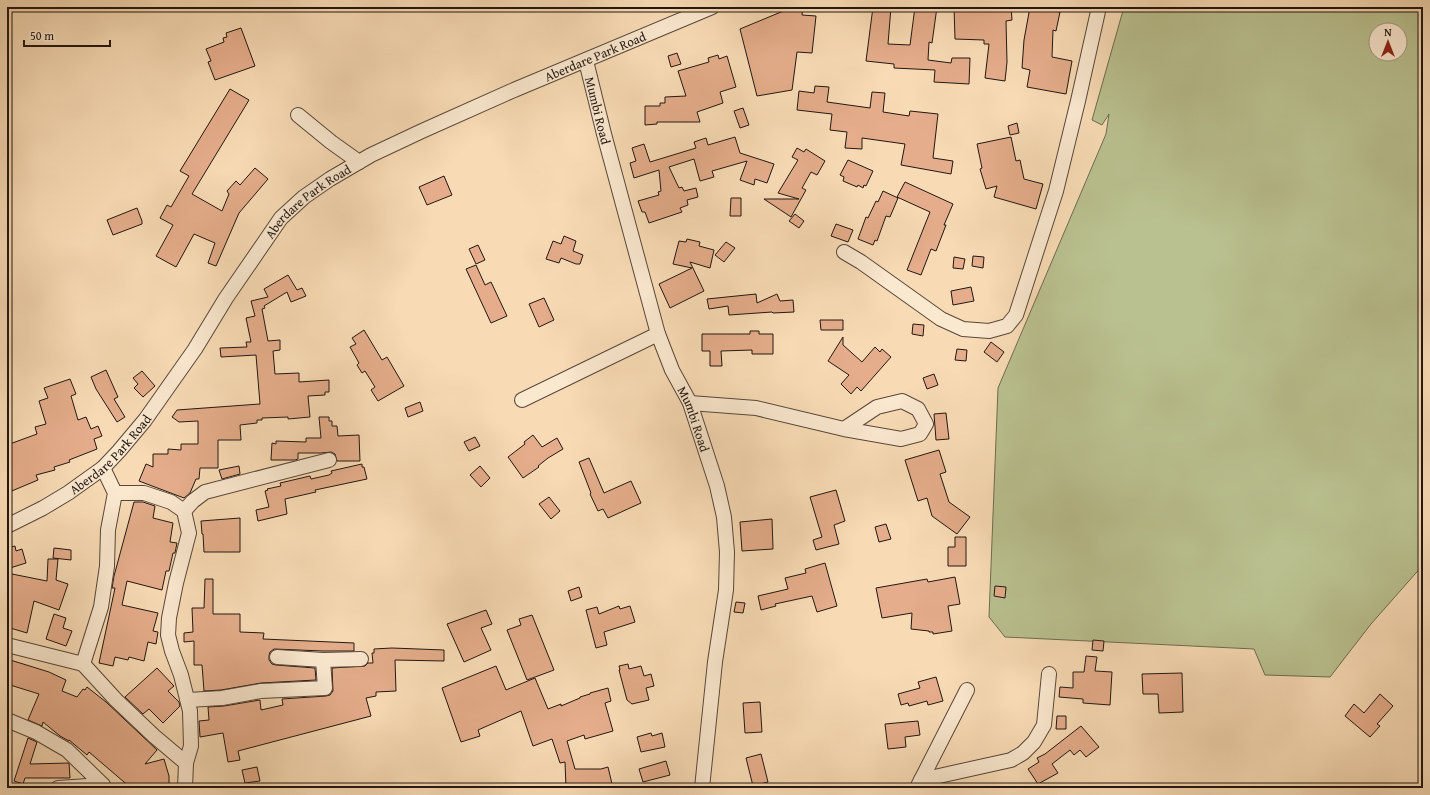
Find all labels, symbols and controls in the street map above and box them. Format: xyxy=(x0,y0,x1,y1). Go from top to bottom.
scale bar xyxy=(24,22,110,48)
north arrow xyxy=(1368,22,1408,62)
text: N xyxy=(1384,24,1392,40)
text: 50 m xyxy=(30,27,54,44)
street label: Aberdare Park Road xyxy=(541,27,649,86)
street label: Mumbi Road xyxy=(580,75,615,147)
street label: Aberdare Park Road xyxy=(261,160,355,243)
street label: Mumbi Road xyxy=(673,383,714,455)
street label: Aberdare Park Road xyxy=(66,411,156,499)

